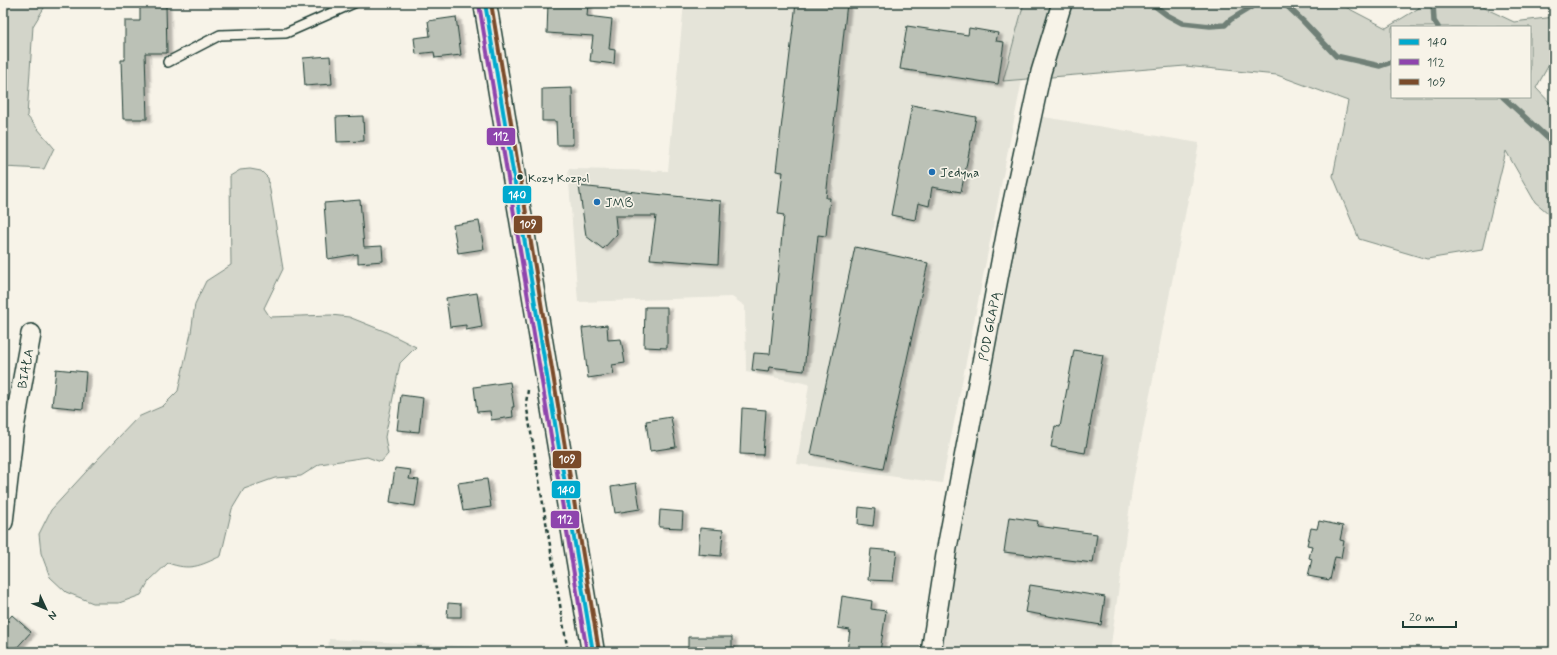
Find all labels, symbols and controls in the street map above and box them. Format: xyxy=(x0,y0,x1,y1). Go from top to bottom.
legend xyxy=(1391,26,1531,98)
text: 140 xyxy=(1427,35,1447,51)
text: 112 xyxy=(1427,55,1445,71)
text: 109 xyxy=(1427,75,1446,91)
line badge: 112 xyxy=(486,127,516,146)
text: 112 xyxy=(493,130,510,144)
place label: Jedyna xyxy=(940,165,979,182)
marker: Jedyna xyxy=(927,167,937,177)
place label: Kozy Kozpol xyxy=(528,171,590,187)
marker: Kozy Kozpol xyxy=(515,172,525,182)
line badge: 140 xyxy=(502,185,532,204)
text: 140 xyxy=(508,189,526,203)
place label: JMB xyxy=(605,195,634,212)
marker: JMB xyxy=(592,197,602,207)
line badge: 109 xyxy=(513,215,543,234)
text: 109 xyxy=(520,218,537,232)
street label: POD GRAPĄ xyxy=(976,290,1005,362)
street label: BIAŁA xyxy=(14,347,38,390)
line badge: 109 xyxy=(552,450,582,469)
text: 109 xyxy=(559,453,576,467)
line badge: 140 xyxy=(551,480,581,499)
text: 140 xyxy=(557,484,575,498)
line badge: 112 xyxy=(550,510,580,529)
text: 112 xyxy=(557,513,574,527)
north arrow xyxy=(26,589,66,629)
scale bar xyxy=(1403,603,1456,629)
text: N xyxy=(45,608,60,623)
text: 20 m xyxy=(1409,610,1435,626)

